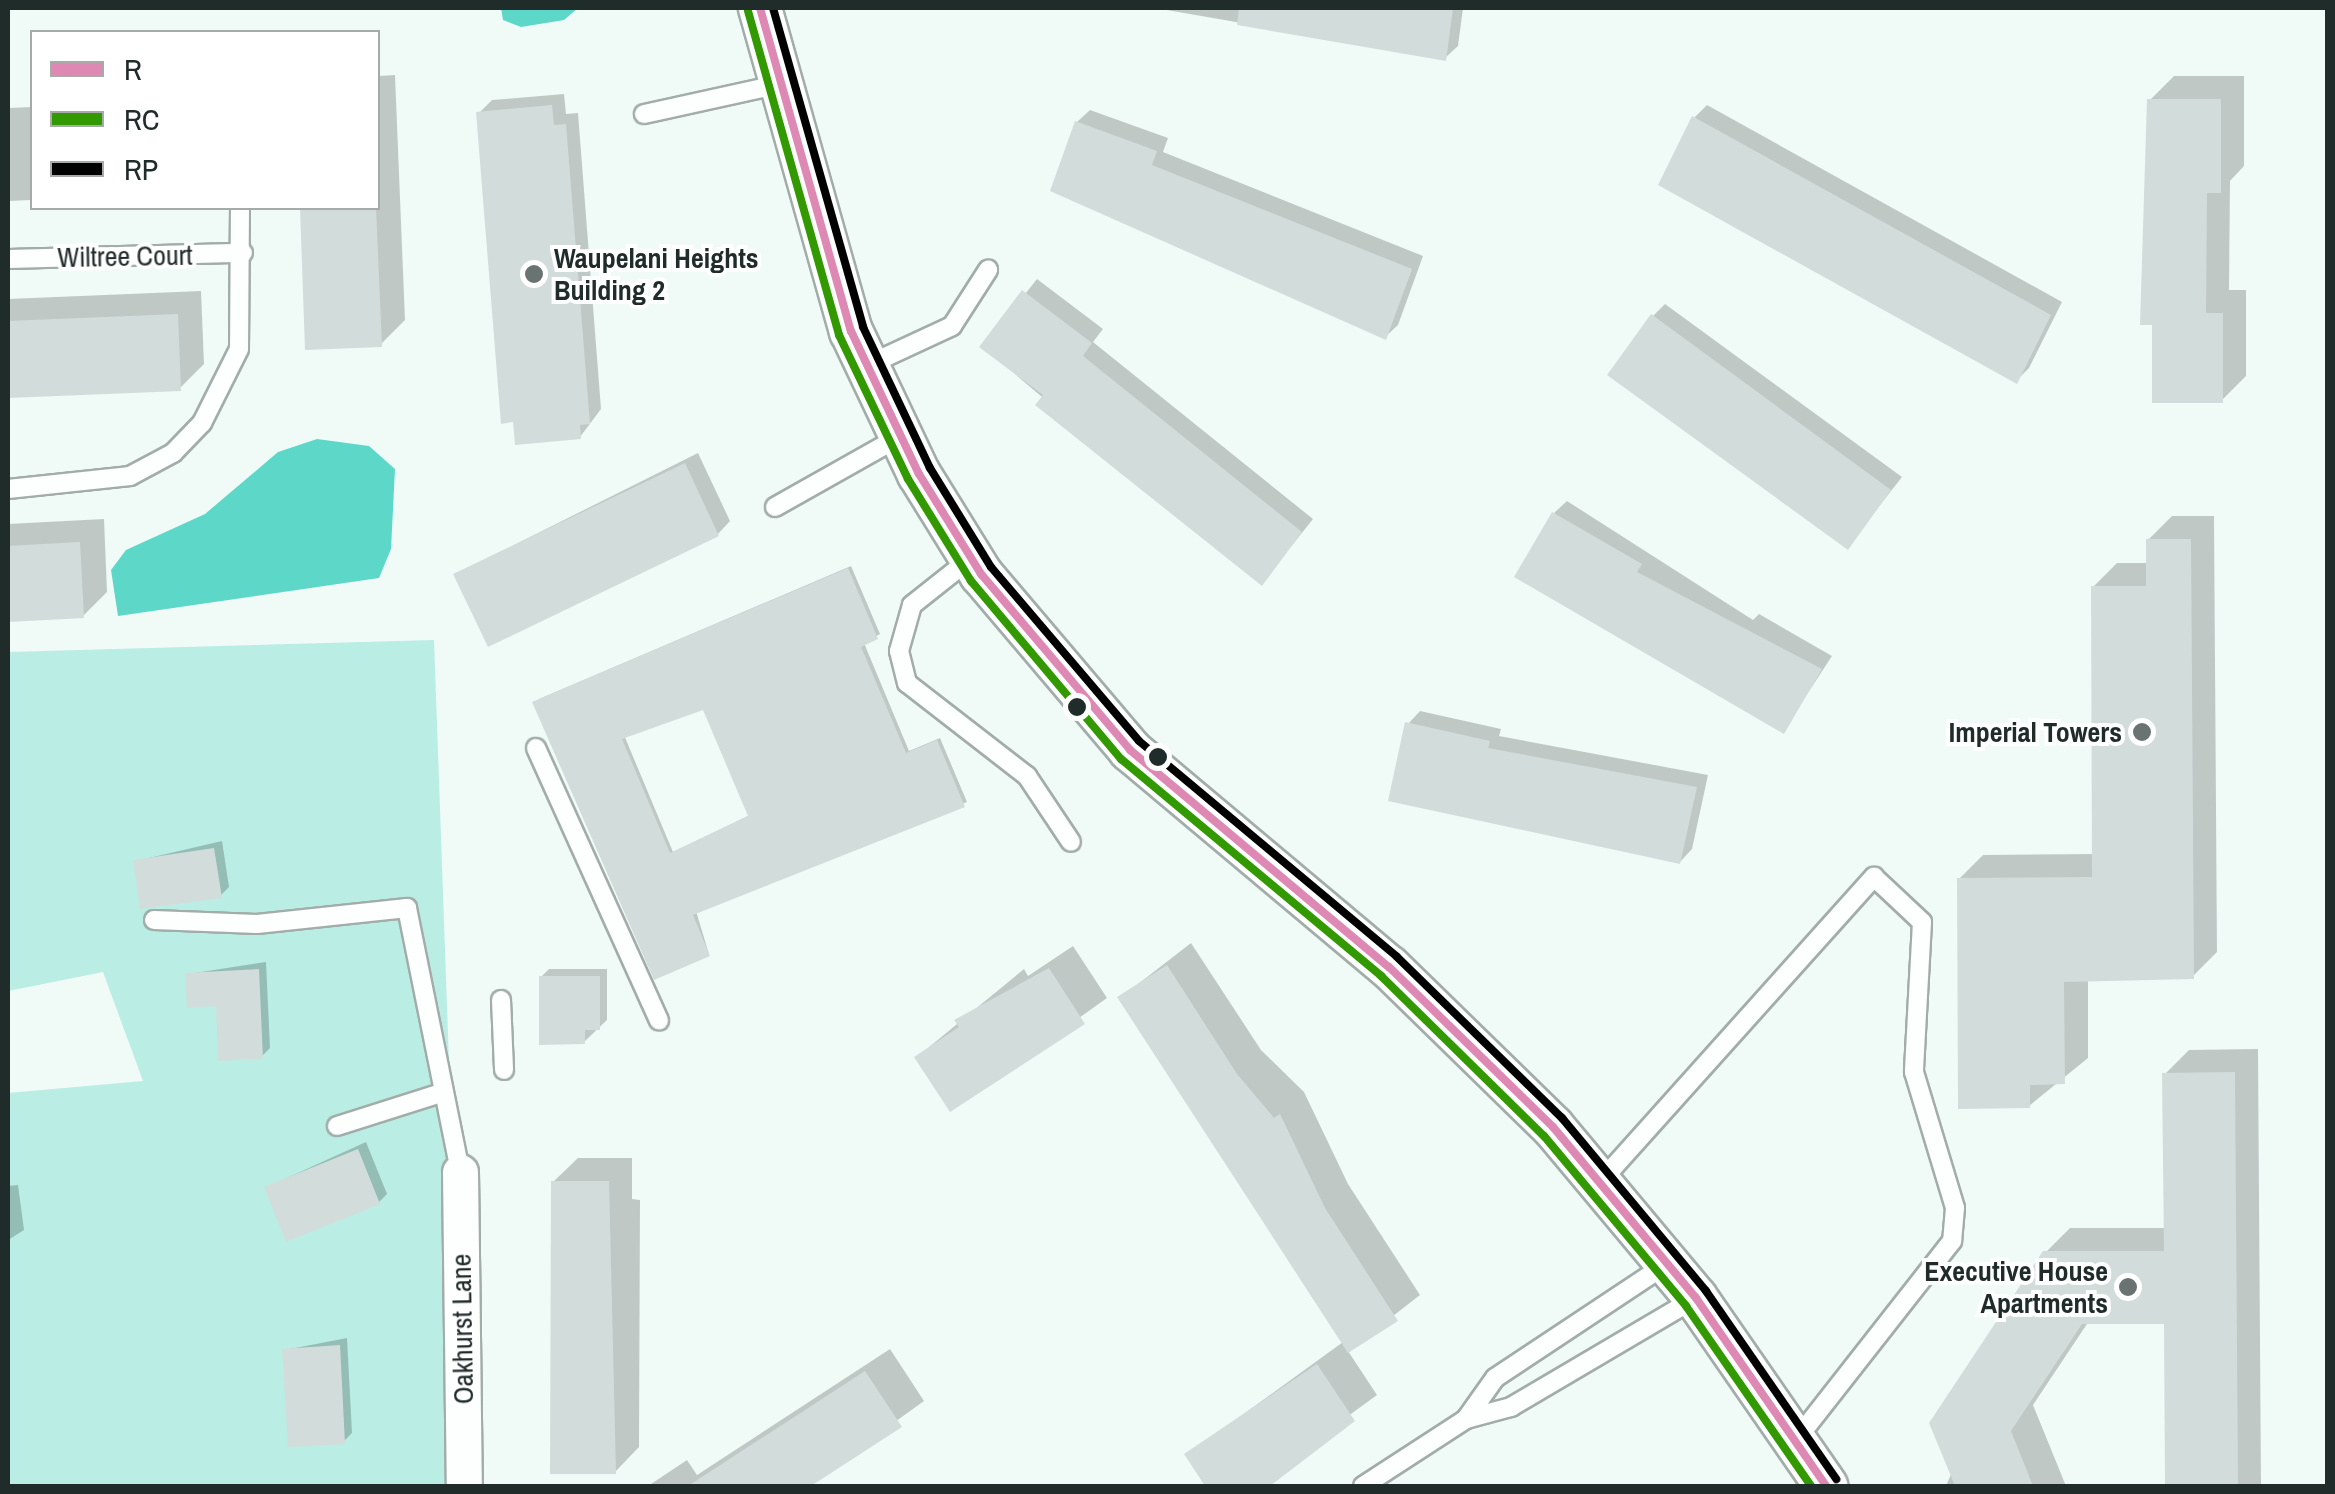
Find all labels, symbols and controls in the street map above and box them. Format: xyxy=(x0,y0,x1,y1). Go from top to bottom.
legend xyxy=(30,30,380,210)
text: R xyxy=(124,49,142,89)
text: RC xyxy=(124,99,160,139)
text: RP xyxy=(124,149,158,189)
street label: Wiltree Court xyxy=(57,238,193,274)
place label: Waupelani Heights Building 2 xyxy=(554,241,759,307)
marker: Waupelani Heights Building 2 xyxy=(523,263,545,285)
unlabelled marker xyxy=(1067,697,1087,717)
place label: Imperial Towers xyxy=(1949,715,2122,749)
marker: Imperial Towers xyxy=(2131,721,2153,743)
unlabelled marker xyxy=(1148,747,1168,767)
street label: Oakhurst Lane xyxy=(444,1253,480,1405)
place label: Executive House Apartments xyxy=(1924,1254,2108,1320)
marker: Executive House Apartments xyxy=(2117,1276,2139,1298)

